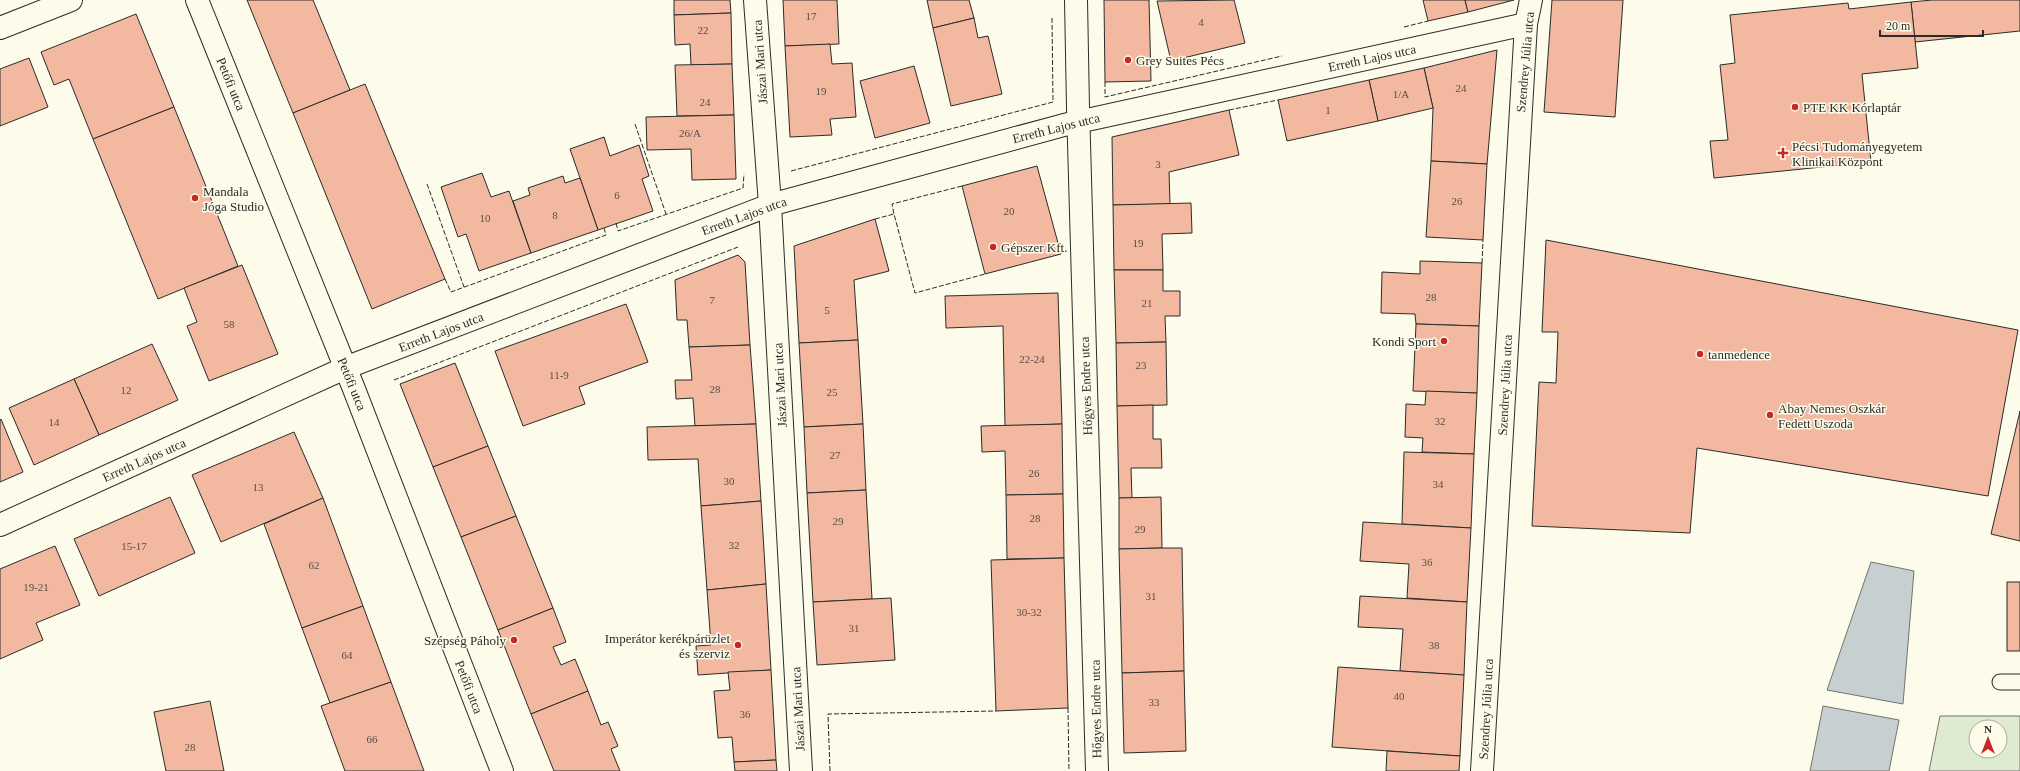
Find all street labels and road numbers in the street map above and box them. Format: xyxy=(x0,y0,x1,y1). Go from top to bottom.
street label: Szendrey Júlia utca xyxy=(1513,11,1537,113)
street label: Jászai Mari utca xyxy=(750,19,770,105)
street label: Erreth Lajos utca xyxy=(1327,41,1418,75)
street label: Petőfi utca xyxy=(214,55,249,113)
street label: Erreth Lajos utca xyxy=(1011,110,1101,146)
street label: Erreth Lajos utca xyxy=(699,194,789,238)
street label: Erreth Lajos utca xyxy=(397,309,486,355)
street label: Szendrey Júlia utca xyxy=(1495,334,1515,436)
street label: Hőgyes Endre utca xyxy=(1077,336,1095,436)
street label: Jászai Mari utca xyxy=(770,342,790,428)
street label: Petőfi utca xyxy=(335,355,370,413)
street label: Erreth Lajos utca xyxy=(100,435,188,485)
street label: Petőfi utca xyxy=(452,658,486,716)
street label: Szendrey Júlia utca xyxy=(1476,658,1496,760)
street label: Hőgyes Endre utca xyxy=(1088,659,1104,759)
street label: Jászai Mari utca xyxy=(788,666,808,752)

